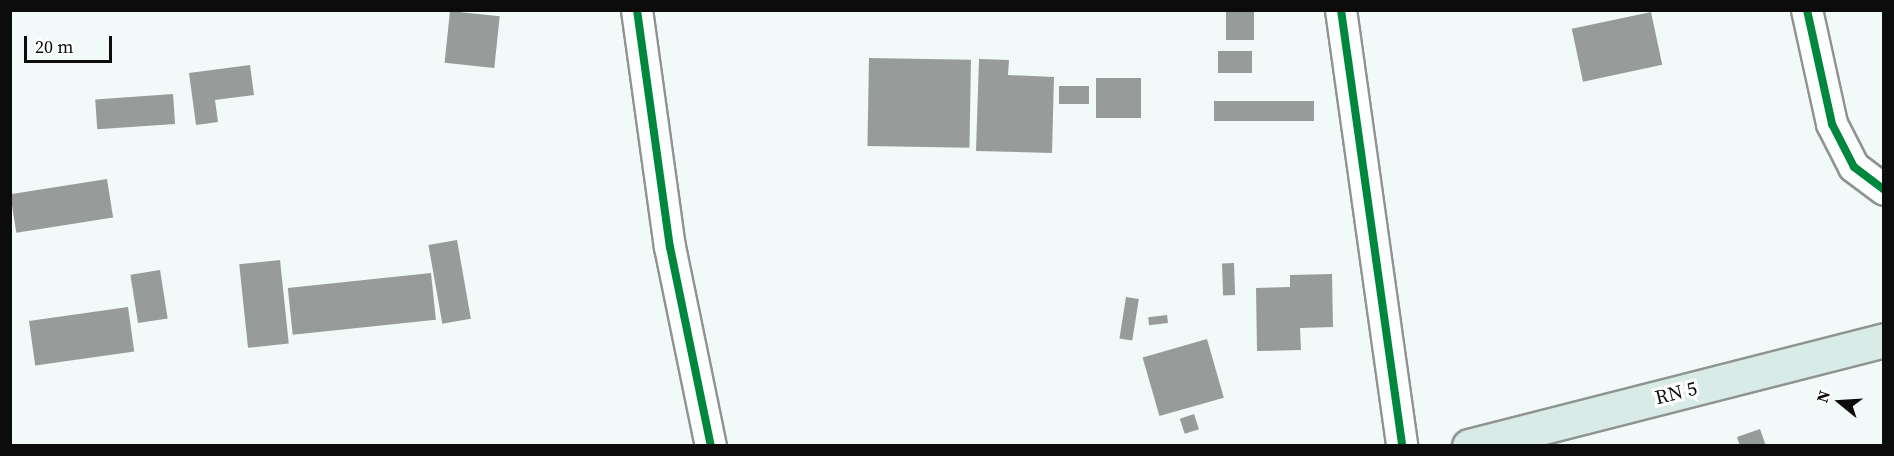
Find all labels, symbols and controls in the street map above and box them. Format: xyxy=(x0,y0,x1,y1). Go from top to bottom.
scale bar xyxy=(27,24,116,62)
text: 20 m xyxy=(35,34,73,59)
north arrow xyxy=(1810,372,1870,432)
street label: RN 5 xyxy=(1653,376,1699,410)
text: N xyxy=(1811,387,1835,405)

